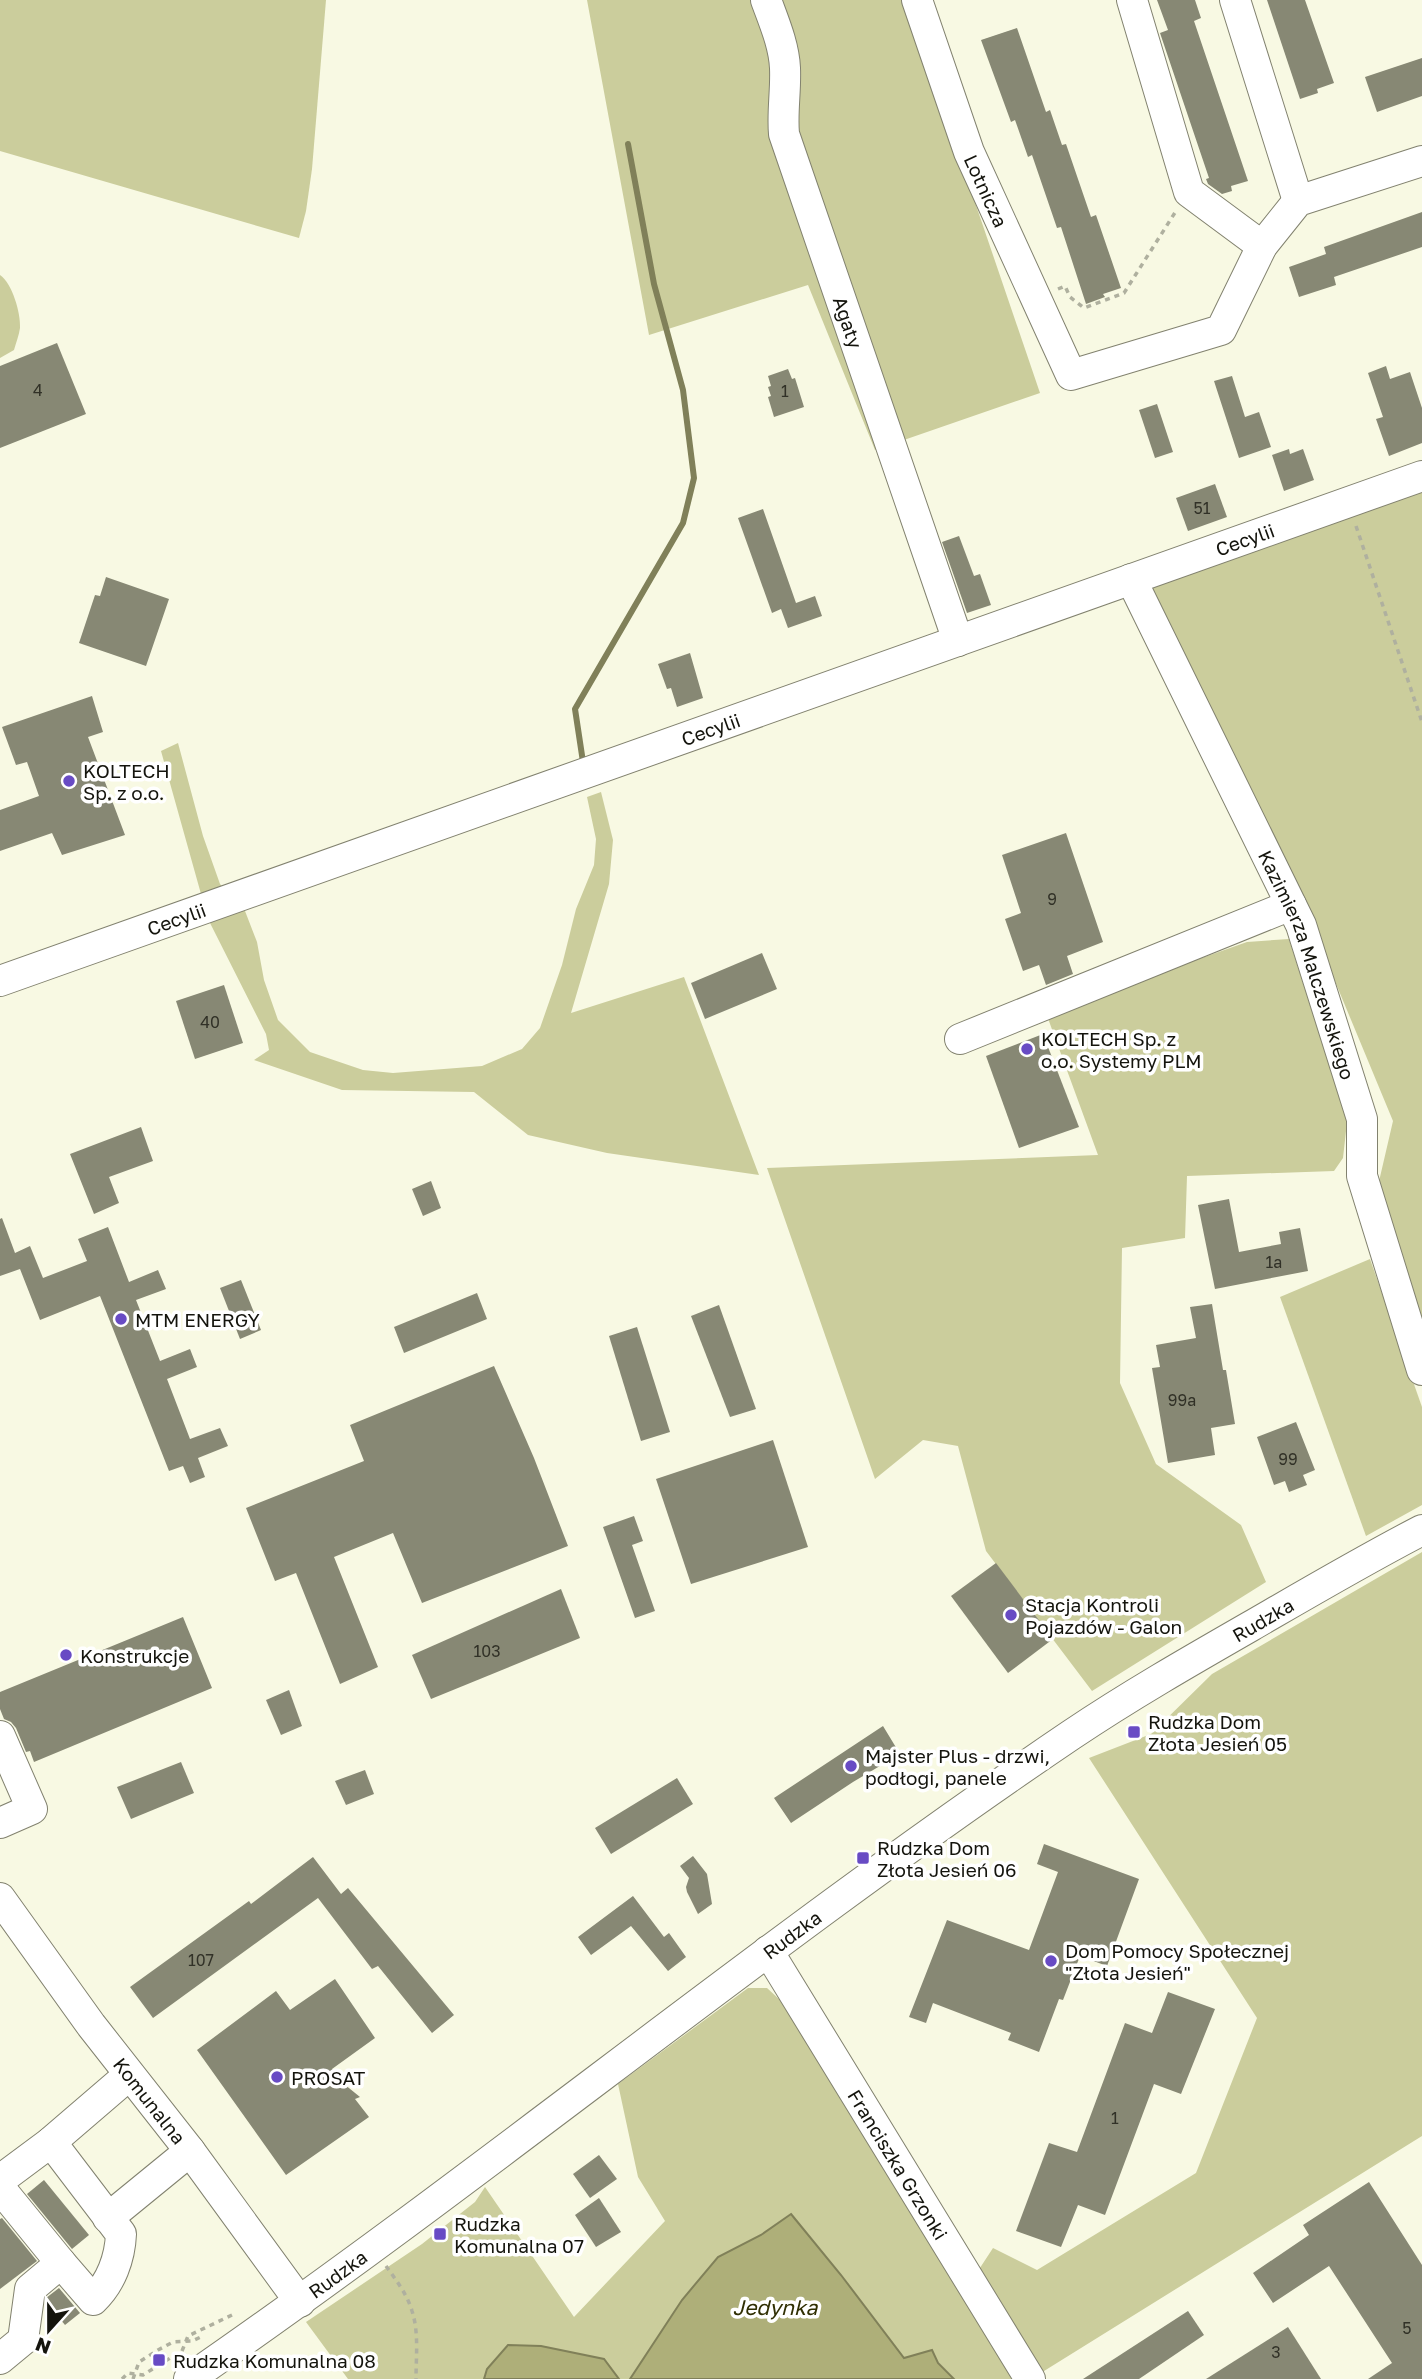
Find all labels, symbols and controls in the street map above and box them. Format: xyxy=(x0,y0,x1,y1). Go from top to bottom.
street label: Lotnicza xyxy=(960,151,1013,230)
street label: Agaty xyxy=(829,293,868,352)
house number: 4 xyxy=(33,380,43,400)
house number: 1 xyxy=(781,381,789,401)
house number: 51 xyxy=(1193,498,1211,518)
street label: Cecylii xyxy=(1212,518,1277,560)
street label: Cecylii xyxy=(678,708,743,750)
place label: KOLTECH Sp. z o.o. xyxy=(83,759,170,804)
marker: KOLTECH Sp. z o.o. xyxy=(61,773,77,789)
street label: Kazimierza Malczewskiego xyxy=(1254,846,1360,1082)
house number: 9 xyxy=(1047,889,1057,909)
street label: Cecylii xyxy=(144,897,209,939)
house number: 40 xyxy=(200,1012,220,1032)
place label: KOLTECH Sp. z o.o. Systemy PLM xyxy=(1041,1027,1202,1072)
marker: KOLTECH Sp. z o.o. Systemy PLM xyxy=(1019,1041,1035,1057)
house number: 1a xyxy=(1266,1252,1282,1272)
place label: MTM ENERGY xyxy=(135,1308,260,1331)
marker: MTM ENERGY xyxy=(113,1311,129,1327)
house number: 99a xyxy=(1168,1390,1196,1410)
house number: 99 xyxy=(1278,1449,1298,1469)
place label: Stacja Kontroli Pojazdów - Galon xyxy=(1025,1593,1182,1638)
street label: Rudzka xyxy=(1228,1593,1297,1646)
marker: Stacja Kontroli Pojazdów - Galon xyxy=(1003,1607,1019,1623)
house number: 103 xyxy=(473,1641,501,1661)
place label: Konstrukcje xyxy=(80,1644,189,1667)
marker: Konstrukcje xyxy=(58,1647,74,1663)
place label: Rudzka Dom Złota Jesień 05 xyxy=(1148,1710,1287,1755)
marker: Rudzka Dom Złota Jesień 05 xyxy=(1126,1724,1142,1740)
place label: Majster Plus - drzwi, podłogi, panele xyxy=(865,1744,1050,1789)
marker: Majster Plus - drzwi, podłogi, panele xyxy=(843,1758,859,1774)
place label: Rudzka Dom Złota Jesień 06 xyxy=(877,1836,1016,1881)
marker: Rudzka Dom Złota Jesień 06 xyxy=(855,1850,871,1866)
street label: Rudzka xyxy=(758,1905,825,1963)
place label: Dom Pomocy Społecznej "Złota Jesień" xyxy=(1065,1939,1289,1984)
house number: 107 xyxy=(188,1950,214,1970)
marker: Dom Pomocy Społecznej "Złota Jesień" xyxy=(1043,1953,1059,1969)
street label: Komunalna xyxy=(109,2053,191,2148)
place label: PROSAT xyxy=(291,2066,366,2089)
marker: PROSAT xyxy=(269,2069,285,2085)
street label: Franciszka Grzonki xyxy=(844,2085,953,2244)
house number: 1 xyxy=(1111,2108,1119,2128)
place label: Rudzka Komunalna 07 xyxy=(454,2212,584,2257)
marker: Rudzka Komunalna 07 xyxy=(432,2226,448,2242)
street label: Rudzka xyxy=(304,2245,371,2302)
water label: Jedynka xyxy=(733,2294,819,2320)
north arrow xyxy=(14,2295,84,2365)
house number: 5 xyxy=(1402,2318,1412,2338)
text: N xyxy=(32,2333,54,2360)
house number: 3 xyxy=(1271,2342,1281,2362)
place label: Rudzka Komunalna 08 xyxy=(173,2349,376,2372)
marker: Rudzka Komunalna 08 xyxy=(151,2352,167,2368)

